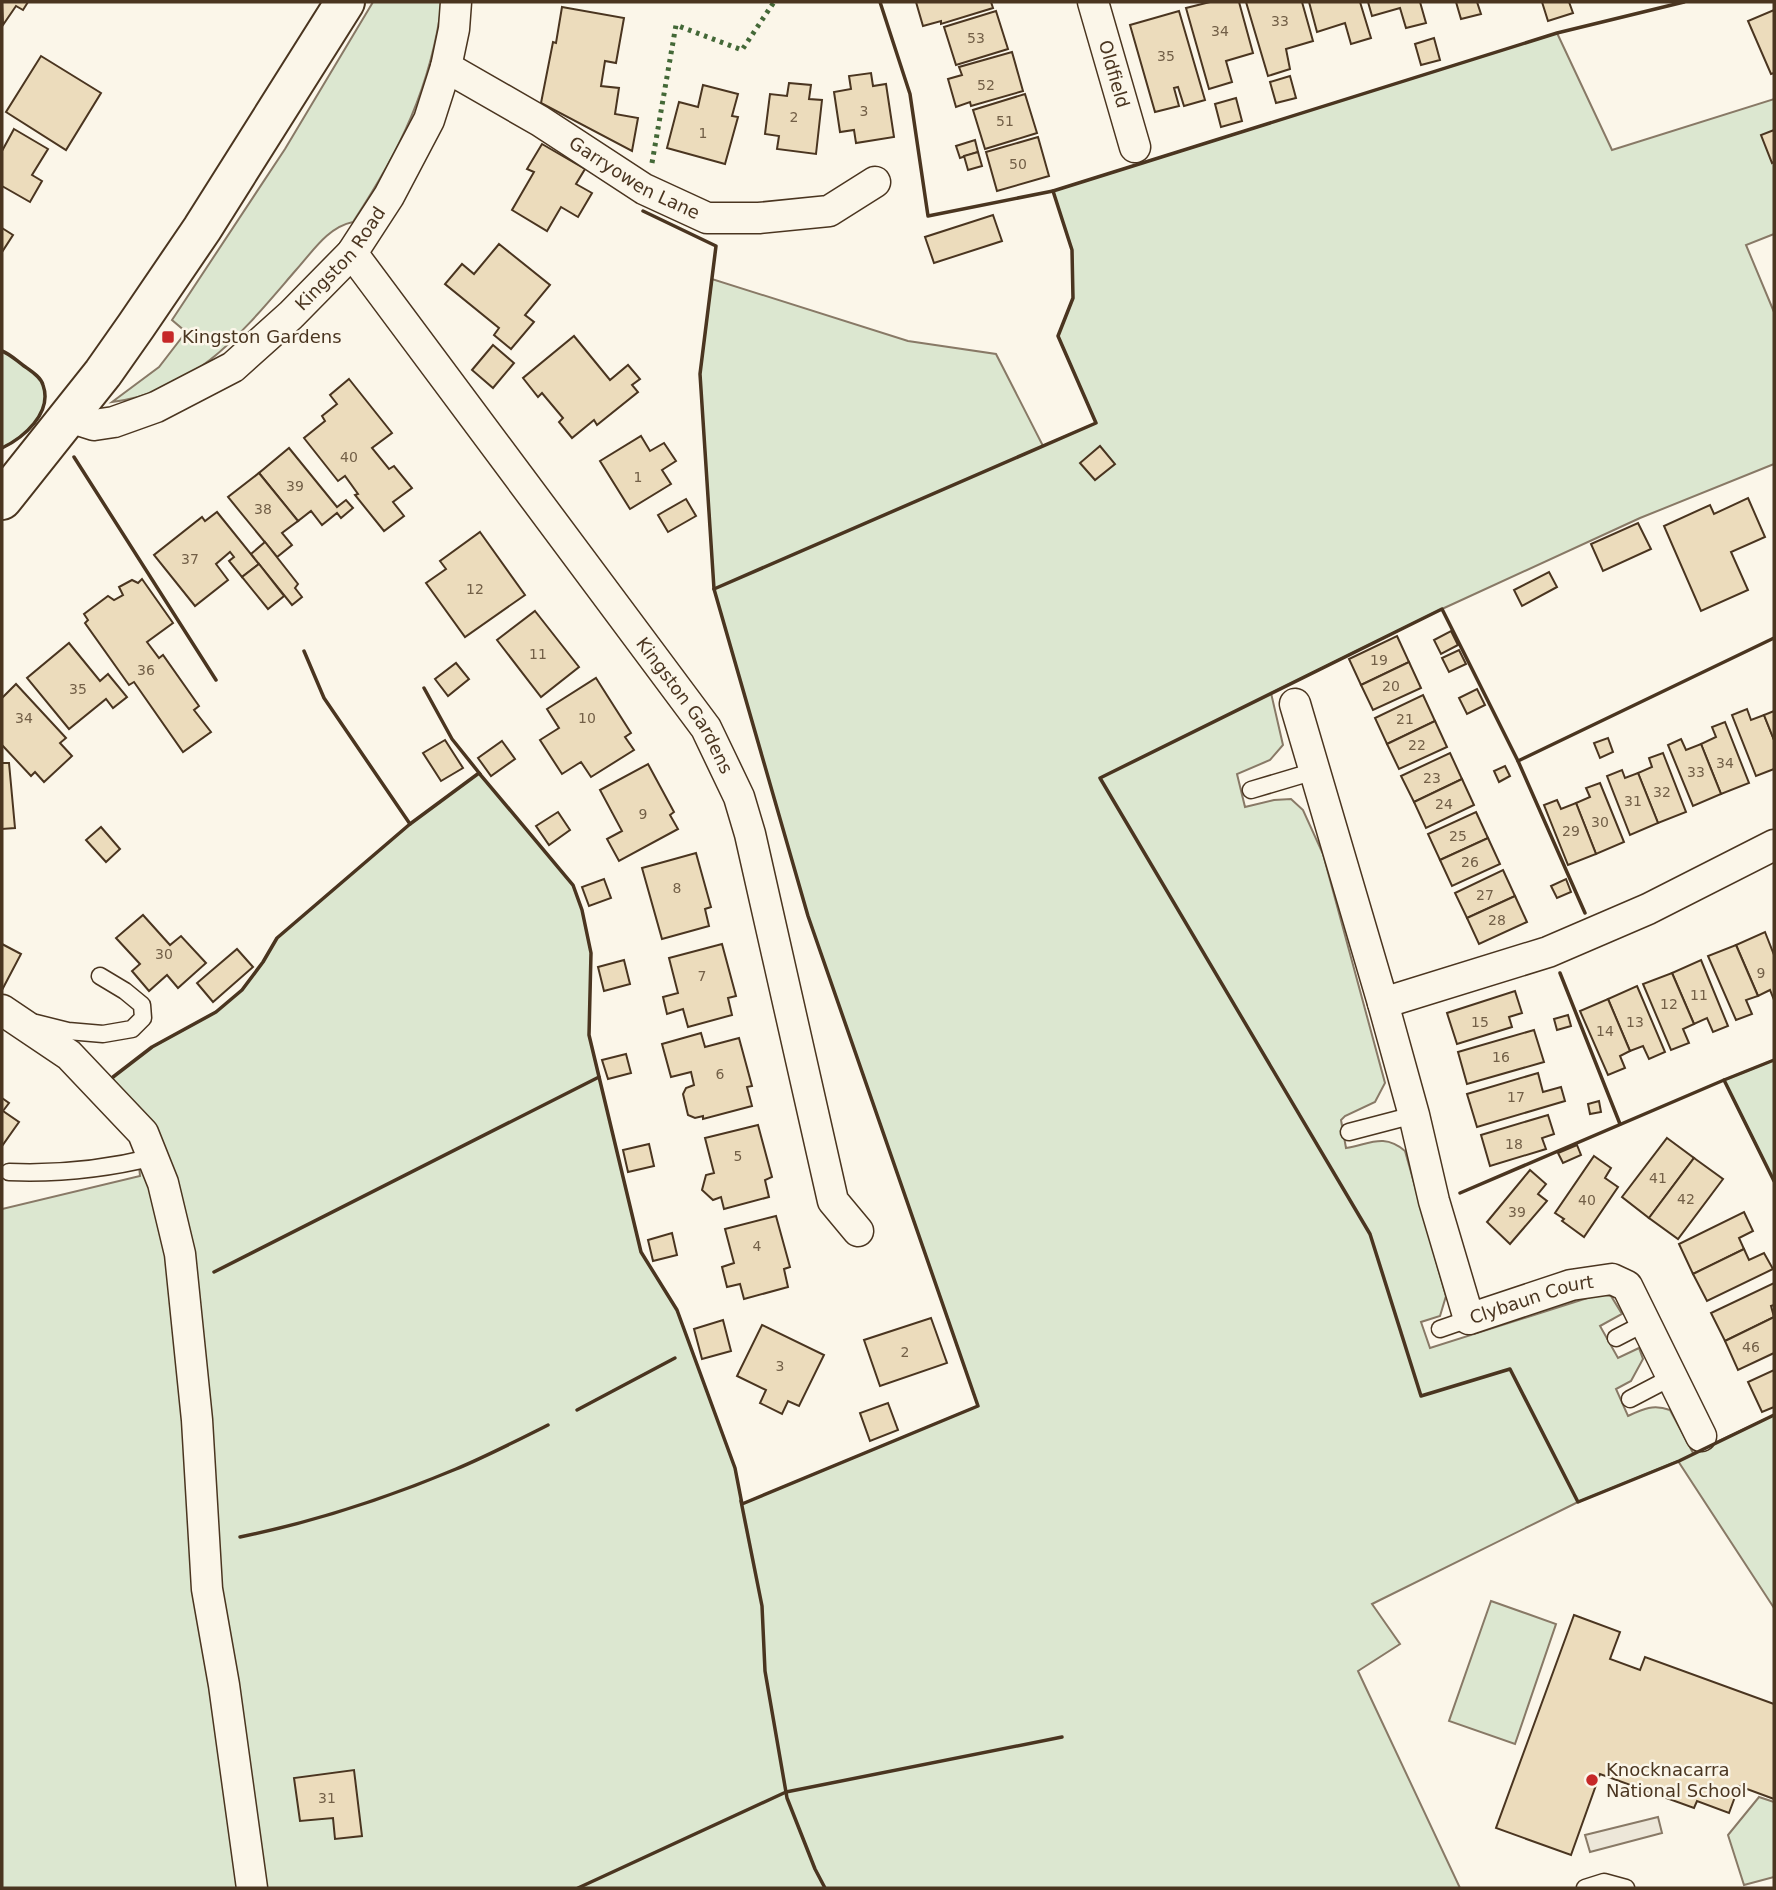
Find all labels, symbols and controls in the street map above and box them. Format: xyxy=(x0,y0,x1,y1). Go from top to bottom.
house number: 33 xyxy=(1271,13,1289,29)
house number: 34 xyxy=(1211,23,1229,39)
house number: 53 xyxy=(967,30,985,46)
street label: Oldfield xyxy=(1095,38,1134,110)
house number: 35 xyxy=(1157,48,1175,64)
house number: 52 xyxy=(977,77,995,93)
house number: 3 xyxy=(860,103,868,119)
house number: 2 xyxy=(790,109,798,125)
house number: 51 xyxy=(996,113,1014,129)
house number: 1 xyxy=(699,125,707,141)
street label: Garryowen Lane xyxy=(565,132,703,223)
house number: 50 xyxy=(1009,156,1027,172)
street label: Kingston Road xyxy=(291,203,389,315)
place label: Kingston Gardens xyxy=(182,326,342,347)
marker: Kingston Gardens xyxy=(160,329,176,345)
house number: 40 xyxy=(340,449,358,465)
house number: 1 xyxy=(634,469,642,485)
house number: 39 xyxy=(286,478,304,494)
house number: 38 xyxy=(254,501,272,517)
house number: 37 xyxy=(181,551,199,567)
house number: 12 xyxy=(466,581,484,597)
street label: Kingston Gardens xyxy=(632,633,737,777)
house number: 11 xyxy=(529,646,547,662)
house number: 19 xyxy=(1370,652,1388,668)
house number: 36 xyxy=(137,662,155,678)
house number: 20 xyxy=(1382,678,1400,694)
house number: 35 xyxy=(69,681,87,697)
house number: 34 xyxy=(15,710,33,726)
house number: 10 xyxy=(578,710,596,726)
house number: 21 xyxy=(1396,711,1414,727)
house number: 22 xyxy=(1408,737,1426,753)
house number: 34 xyxy=(1716,755,1734,771)
house number: 33 xyxy=(1687,764,1705,780)
house number: 23 xyxy=(1423,770,1441,786)
house number: 32 xyxy=(1653,784,1671,800)
house number: 31 xyxy=(1624,793,1642,809)
house number: 24 xyxy=(1435,796,1453,812)
house number: 9 xyxy=(639,806,647,822)
house number: 30 xyxy=(1591,814,1609,830)
house number: 29 xyxy=(1562,823,1580,839)
house number: 25 xyxy=(1449,828,1467,844)
house number: 26 xyxy=(1461,854,1479,870)
house number: 8 xyxy=(673,880,681,896)
house number: 27 xyxy=(1476,887,1494,903)
house number: 28 xyxy=(1488,912,1506,928)
house number: 30 xyxy=(155,946,173,962)
house number: 9 xyxy=(1757,965,1765,981)
house number: 7 xyxy=(698,968,706,984)
house number: 11 xyxy=(1690,987,1708,1003)
house number: 12 xyxy=(1660,996,1678,1012)
house number: 15 xyxy=(1471,1014,1489,1030)
house number: 13 xyxy=(1626,1014,1644,1030)
house number: 14 xyxy=(1596,1023,1614,1039)
house number: 16 xyxy=(1492,1049,1510,1065)
house number: 6 xyxy=(716,1066,725,1082)
house number: 17 xyxy=(1507,1089,1525,1105)
house number: 18 xyxy=(1505,1136,1523,1152)
house number: 5 xyxy=(734,1148,742,1164)
house number: 41 xyxy=(1649,1170,1667,1186)
house number: 42 xyxy=(1677,1191,1695,1207)
house number: 40 xyxy=(1578,1192,1596,1208)
house number: 39 xyxy=(1508,1204,1526,1220)
house number: 4 xyxy=(753,1238,762,1254)
street label: Clybaun Court xyxy=(1467,1271,1595,1328)
house number: 46 xyxy=(1742,1339,1760,1355)
house number: 2 xyxy=(901,1344,909,1360)
house number: 3 xyxy=(776,1358,784,1374)
place label: Knocknacarra National School xyxy=(1606,1759,1746,1801)
marker: Knocknacarra National School xyxy=(1584,1772,1600,1788)
house number: 31 xyxy=(318,1790,336,1806)

